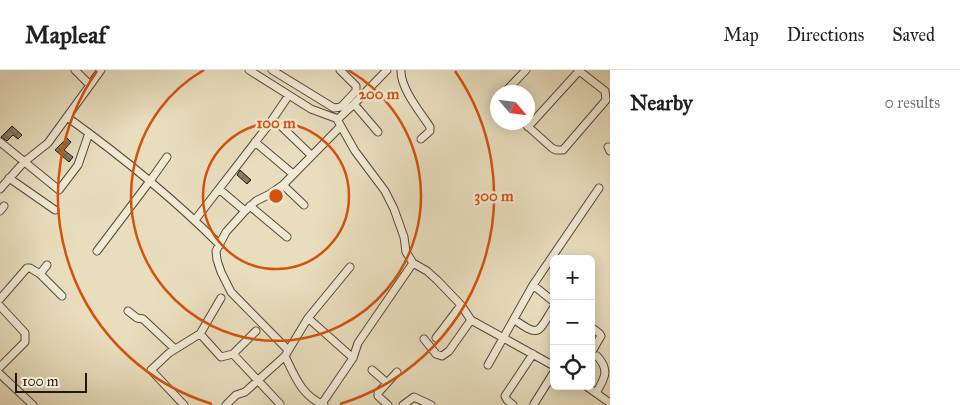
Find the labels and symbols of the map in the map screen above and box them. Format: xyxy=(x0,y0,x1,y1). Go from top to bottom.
text: 200 m xyxy=(359,85,400,103)
north arrow xyxy=(490,85,535,130)
text: 100 m xyxy=(256,114,296,132)
centre of rings xyxy=(267,187,285,205)
text: 300 m xyxy=(474,187,514,206)
scale bar xyxy=(15,370,88,393)

